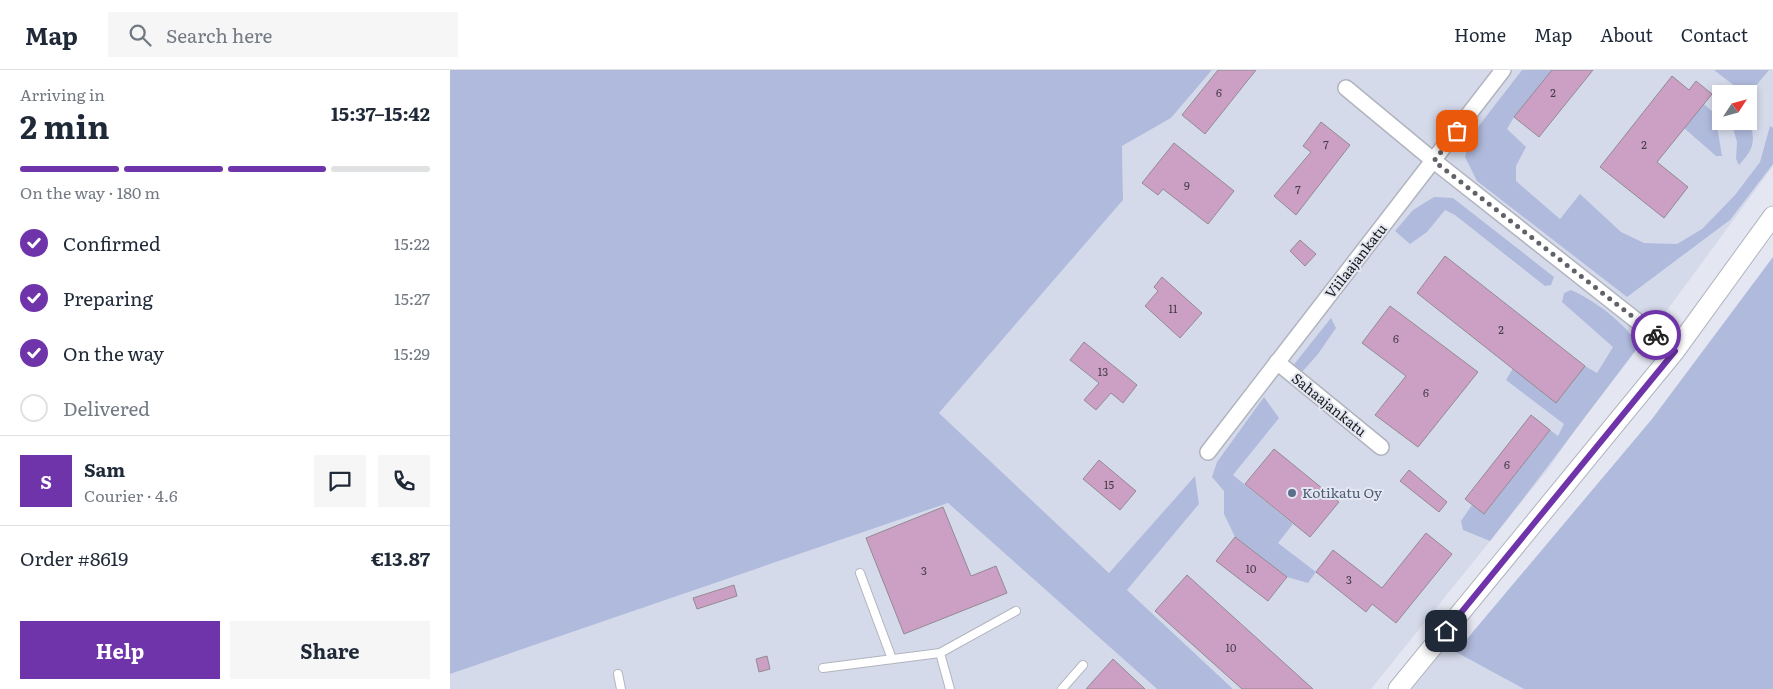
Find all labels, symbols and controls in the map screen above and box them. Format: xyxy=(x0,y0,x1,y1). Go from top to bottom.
search box xyxy=(108,12,458,57)
text: Map xyxy=(25,17,78,52)
icon: search xyxy=(126,21,154,49)
text: Search here xyxy=(166,21,272,49)
text: Home xyxy=(1454,21,1506,48)
text: Map xyxy=(1534,21,1572,48)
text: About xyxy=(1600,21,1653,48)
text: Contact xyxy=(1681,21,1748,48)
text: Arriving in xyxy=(20,82,105,106)
house number: 6 xyxy=(1216,84,1222,100)
house number: 2 xyxy=(1550,84,1556,100)
north arrow xyxy=(1712,85,1758,130)
map controls xyxy=(1712,85,1757,130)
text: 15:37–15:42 xyxy=(331,99,430,127)
text: 2 min xyxy=(20,101,109,149)
pin xyxy=(1436,110,1478,152)
icon: bag xyxy=(1443,117,1471,145)
house number: 7 xyxy=(1323,136,1329,152)
house number: 2 xyxy=(1641,136,1647,152)
house number: 9 xyxy=(1184,177,1190,193)
text: On the way · 180 m xyxy=(20,180,160,204)
house number: 7 xyxy=(1295,181,1301,197)
street label: Viilaajankatu xyxy=(1320,219,1391,302)
icon: check xyxy=(20,229,48,257)
text: Confirmed xyxy=(63,229,161,257)
text: 15:22 xyxy=(394,231,430,255)
icon: check xyxy=(20,284,48,312)
text: Preparing xyxy=(63,284,153,312)
text: 15:27 xyxy=(394,286,430,310)
house number: 11 xyxy=(1169,300,1178,316)
courier xyxy=(1631,310,1681,360)
house number: 2 xyxy=(1498,321,1504,337)
icon: bike xyxy=(1642,321,1670,349)
house number: 6 xyxy=(1393,330,1399,346)
icon: check xyxy=(20,339,48,367)
text: On the way xyxy=(63,339,164,367)
text: 15:29 xyxy=(394,341,430,365)
house number: 13 xyxy=(1098,363,1108,379)
street label: Sahaajankatu xyxy=(1288,368,1371,441)
house number: 6 xyxy=(1423,384,1429,400)
text: Delivered xyxy=(63,394,150,422)
text: Sam xyxy=(84,455,125,483)
button: chat xyxy=(314,455,366,507)
button: phone xyxy=(378,455,430,507)
house number: 6 xyxy=(1504,456,1510,472)
text: S xyxy=(40,467,52,495)
house number: 15 xyxy=(1104,476,1114,492)
place label: Kotikatu Oy xyxy=(1302,482,1383,502)
text: Courier · 4.6 xyxy=(84,483,178,507)
marker: Kotikatu Oy xyxy=(1286,487,1298,499)
text: Order #8619 xyxy=(20,544,128,572)
text: €13.87 xyxy=(371,544,430,572)
house number: 10 xyxy=(1246,560,1256,576)
house number: 3 xyxy=(921,562,927,578)
house number: 3 xyxy=(1346,571,1352,587)
pin xyxy=(1425,610,1467,652)
icon: home xyxy=(1432,617,1460,645)
button: Help xyxy=(20,621,220,679)
button: Share xyxy=(230,621,430,679)
house number: 10 xyxy=(1226,639,1236,655)

